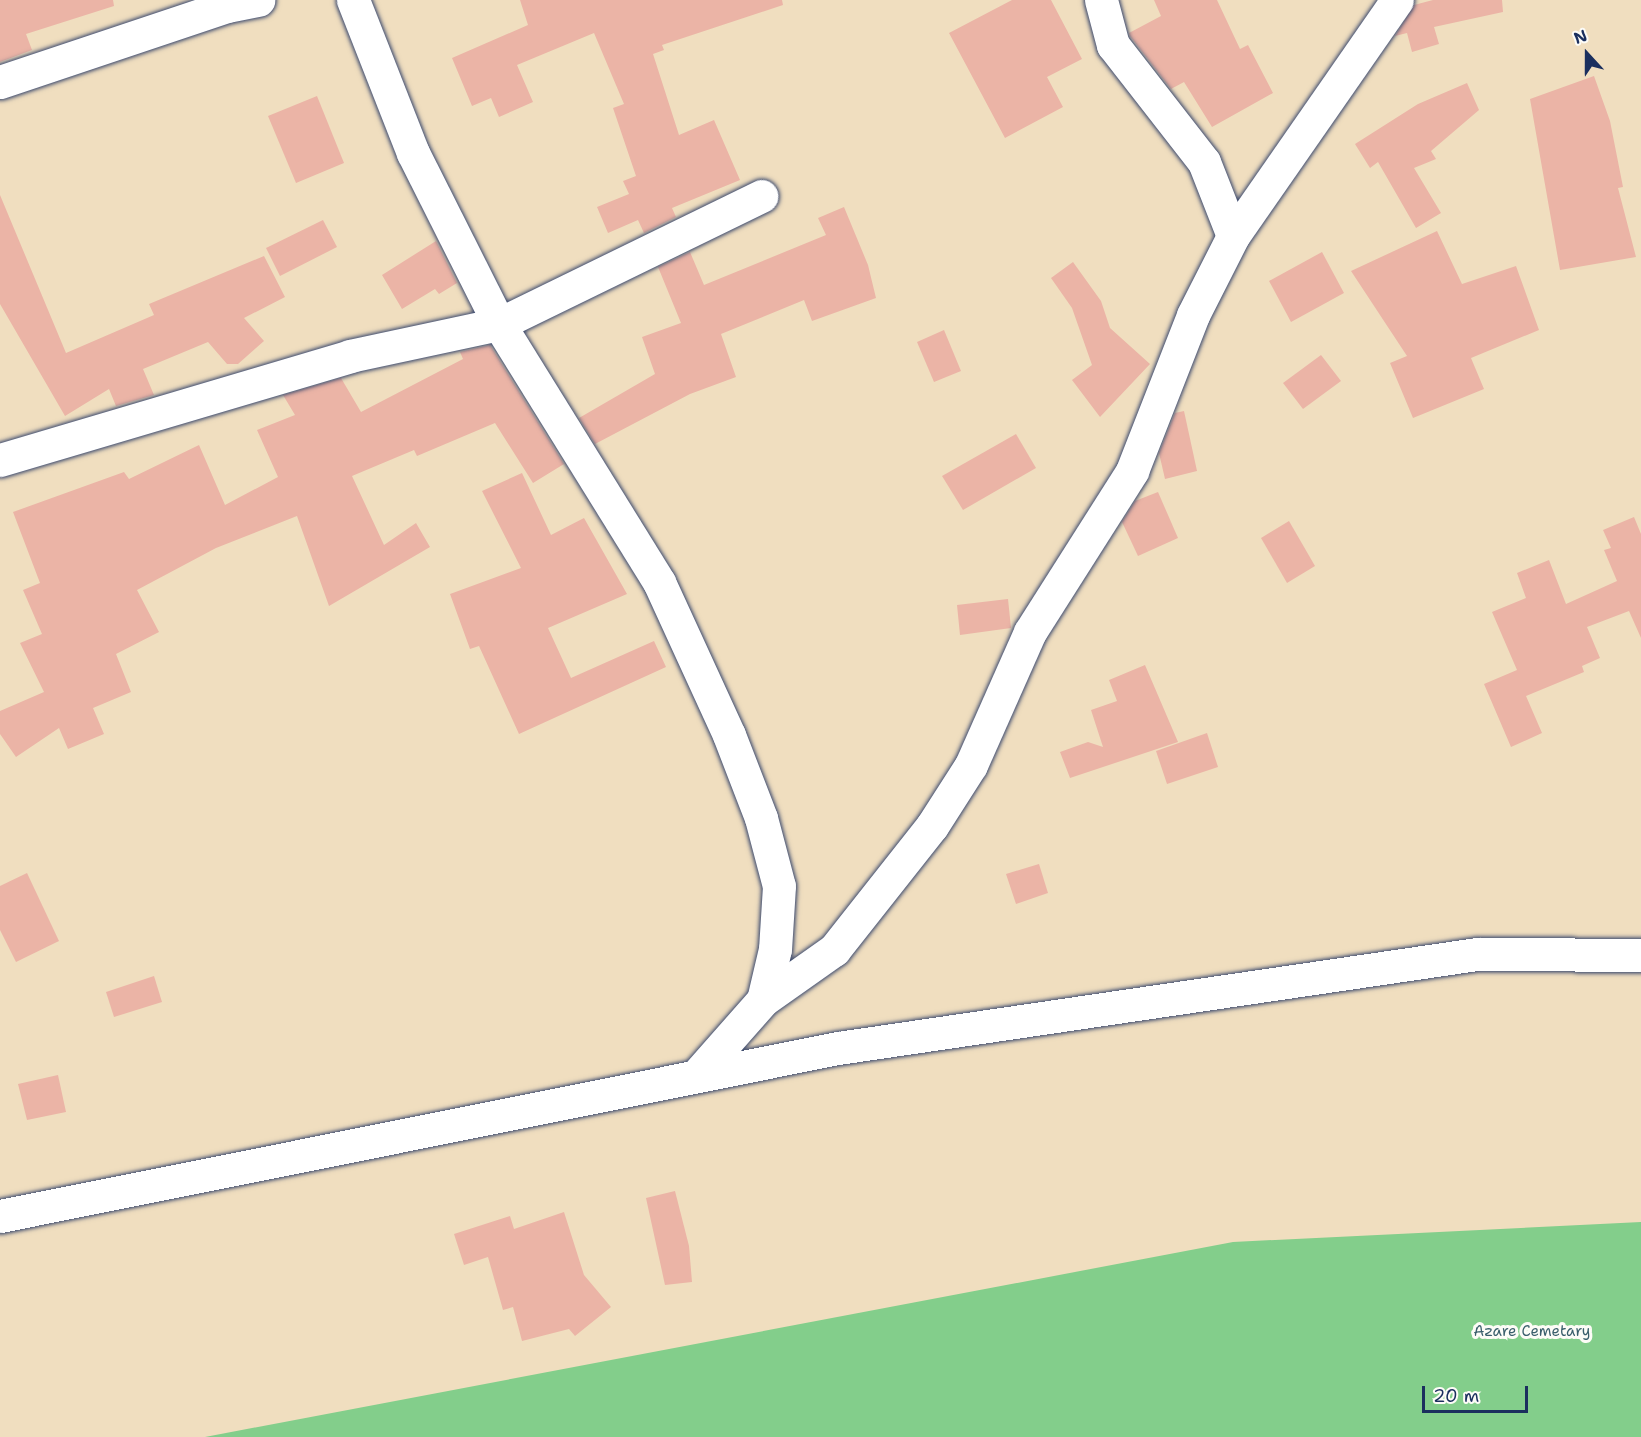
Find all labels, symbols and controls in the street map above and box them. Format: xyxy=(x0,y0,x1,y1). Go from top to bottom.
north arrow xyxy=(1557,24,1617,84)
text: N xyxy=(1571,25,1590,49)
park label: Azare Cemetary xyxy=(1474,1323,1590,1341)
scale bar xyxy=(1425,1374,1532,1412)
text: 20 m xyxy=(1433,1384,1479,1408)

